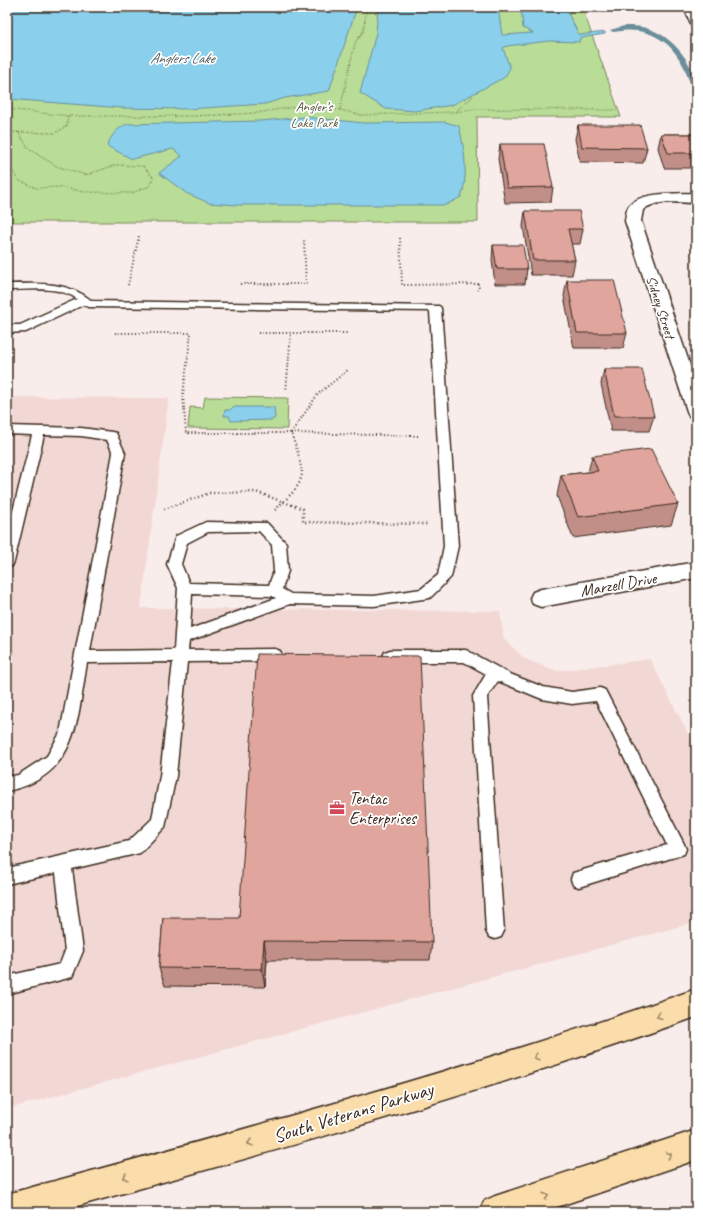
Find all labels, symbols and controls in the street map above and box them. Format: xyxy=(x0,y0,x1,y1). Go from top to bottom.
water label: Anglers Lake xyxy=(150,49,216,68)
park label: Angler’s Lake Park xyxy=(291,98,338,131)
street label: Sidney Street xyxy=(642,274,679,343)
street label: Marzell Drive xyxy=(578,567,659,602)
place label: Tentac Enterprises xyxy=(349,788,418,829)
office icon: Tentac Enterprises xyxy=(328,799,346,817)
one-way arrow xyxy=(656,1011,663,1020)
one-way arrow xyxy=(532,1052,539,1061)
street label: South Veterans Parkway xyxy=(270,1076,438,1149)
one-way arrow xyxy=(247,1138,254,1147)
one-way arrow xyxy=(666,1151,673,1160)
one-way arrow xyxy=(122,1173,128,1181)
one-way arrow xyxy=(542,1192,549,1200)

